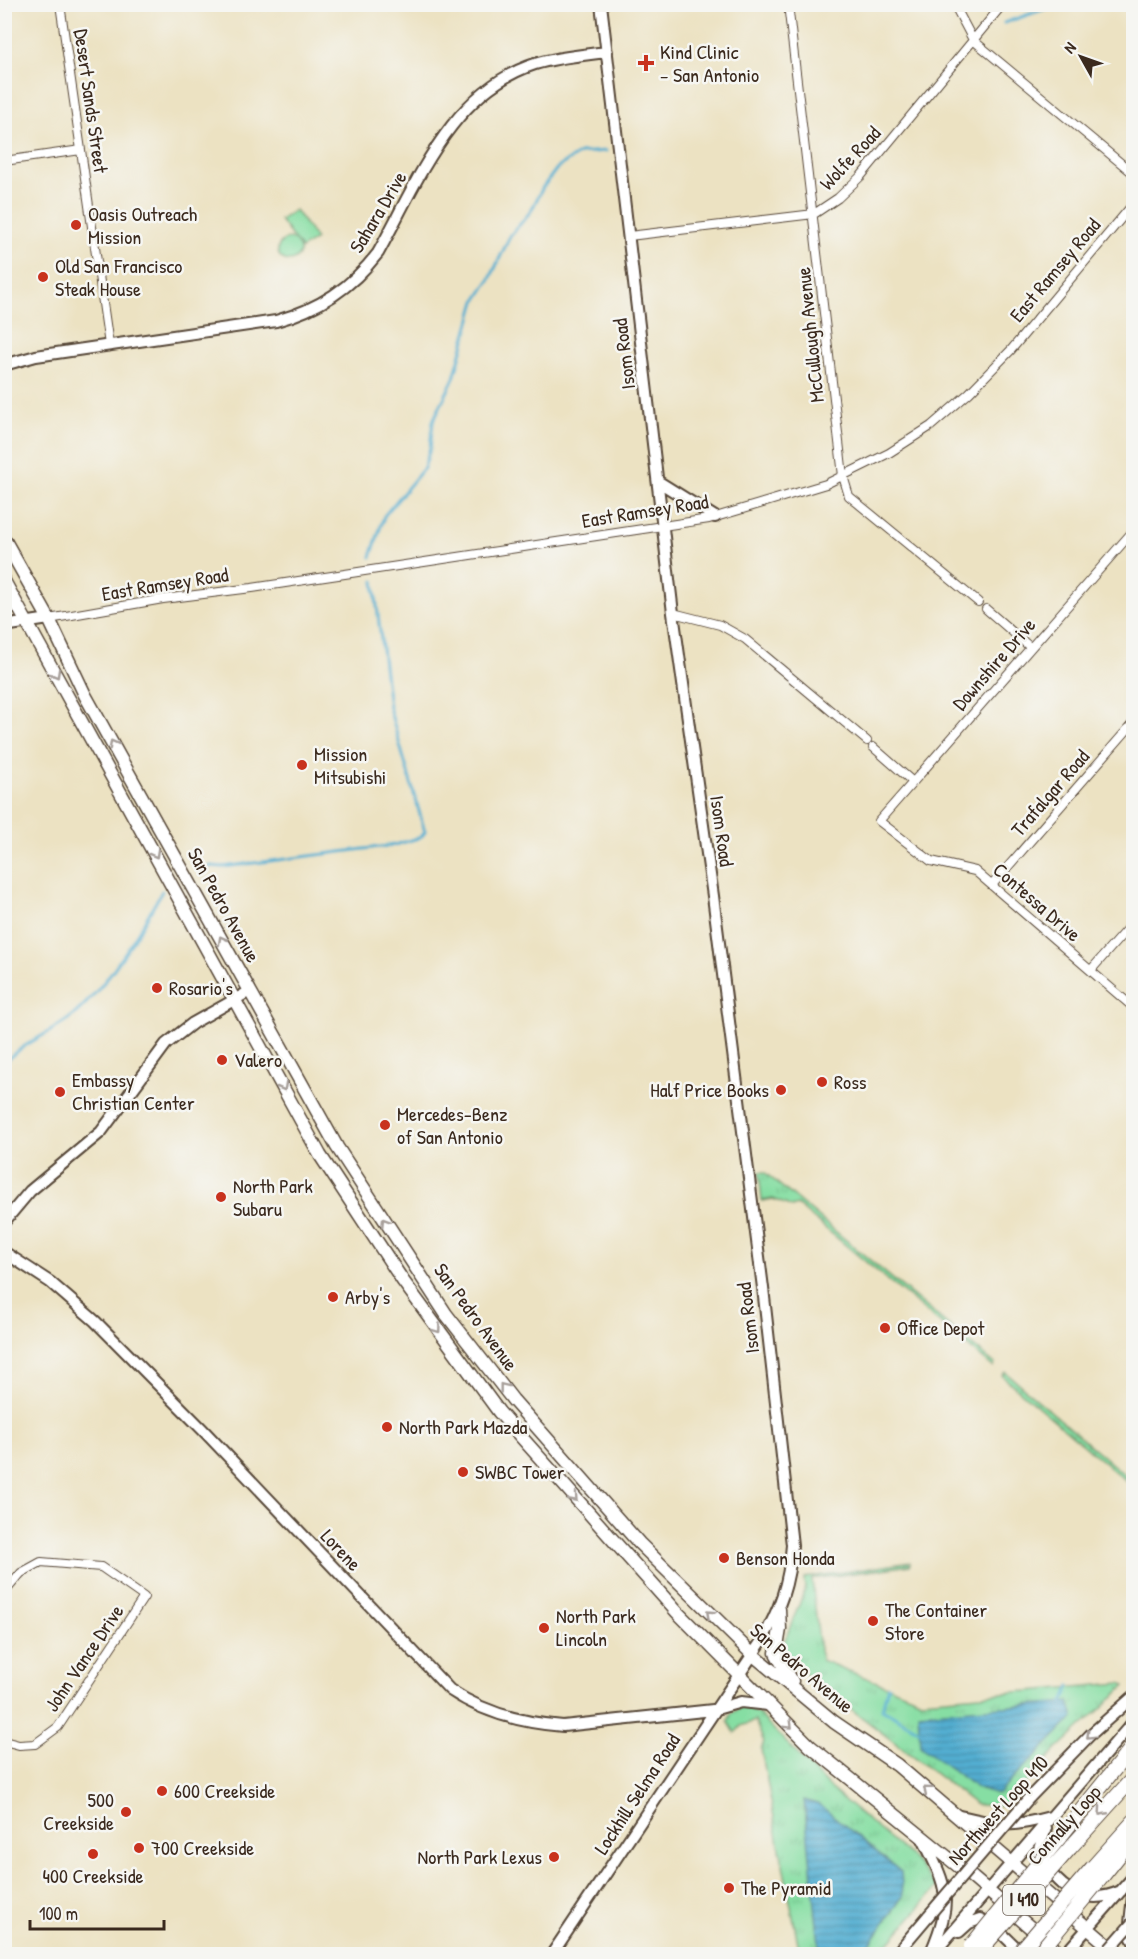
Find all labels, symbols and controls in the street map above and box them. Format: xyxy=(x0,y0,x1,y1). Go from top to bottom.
street label: Desert Sands Street xyxy=(68,27,115,176)
north arrow xyxy=(1051,27,1111,87)
text: N xyxy=(1058,37,1081,58)
place label: Kind Clinic – San Antonio xyxy=(660,38,759,88)
marker: Kind Clinic – San Antonio xyxy=(637,54,655,72)
street label: Wolfe Road xyxy=(813,120,886,195)
street label: Sahara Drive xyxy=(343,166,413,258)
place label: Oasis Outreach Mission xyxy=(88,200,197,250)
street label: East Ramsey Road xyxy=(1003,212,1106,327)
marker: Oasis Outreach Mission xyxy=(69,218,83,232)
place label: Old San Francisco Steak House xyxy=(55,252,182,302)
street label: McCullough Avenue xyxy=(789,266,830,404)
marker: Old San Francisco Steak House xyxy=(36,270,50,284)
street label: Isom Road xyxy=(606,317,641,391)
street label: East Ramsey Road xyxy=(580,487,710,534)
street label: East Ramsey Road xyxy=(100,560,230,607)
street label: Downshire Drive xyxy=(946,612,1041,716)
one-way arrow xyxy=(49,668,60,678)
one-way arrow xyxy=(108,740,120,750)
place label: Mission Mitsubishi xyxy=(314,740,386,790)
street label: Trafalgar Road xyxy=(1004,743,1095,842)
marker: Mission Mitsubishi xyxy=(295,758,309,772)
street label: Isom Road xyxy=(704,794,741,868)
street label: San Pedro Avenue xyxy=(182,843,267,967)
one-way arrow xyxy=(148,848,159,858)
street label: Contessa Drive xyxy=(988,856,1087,947)
one-way arrow xyxy=(218,936,229,946)
place label: Rosario's xyxy=(169,974,233,1001)
marker: Rosario's xyxy=(150,981,164,995)
place label: Valero xyxy=(234,1046,282,1073)
marker: Valero xyxy=(215,1053,229,1067)
place label: Embassy Christian Center xyxy=(72,1066,195,1116)
place label: Ross xyxy=(834,1068,867,1095)
marker: Ross xyxy=(815,1075,829,1089)
place label: Half Price Books xyxy=(650,1076,769,1103)
one-way arrow xyxy=(276,1081,288,1091)
marker: Half Price Books xyxy=(774,1083,788,1097)
marker: Embassy Christian Center xyxy=(53,1085,67,1099)
place label: Mercedes-Benz of San Antonio xyxy=(397,1100,508,1150)
marker: Mercedes-Benz of San Antonio xyxy=(378,1118,392,1132)
place label: North Park Subaru xyxy=(233,1172,313,1222)
marker: North Park Subaru xyxy=(214,1190,228,1204)
one-way arrow xyxy=(381,1218,393,1228)
street label: San Pedro Avenue xyxy=(428,1257,525,1376)
street label: Isom Road xyxy=(730,1281,765,1355)
place label: Arby's xyxy=(345,1283,390,1310)
marker: Arby's xyxy=(326,1290,340,1304)
place label: Office Depot xyxy=(897,1314,985,1341)
marker: Office Depot xyxy=(878,1321,892,1335)
one-way arrow xyxy=(430,1322,441,1333)
one-way arrow xyxy=(499,1383,510,1394)
place label: North Park Mazda xyxy=(399,1413,527,1440)
marker: North Park Mazda xyxy=(380,1420,394,1434)
place label: SWBC Tower xyxy=(475,1458,565,1485)
marker: SWBC Tower xyxy=(456,1465,470,1479)
one-way arrow xyxy=(567,1491,578,1502)
street label: Lorene xyxy=(315,1523,368,1577)
place label: Benson Honda xyxy=(736,1544,835,1571)
marker: Benson Honda xyxy=(717,1551,731,1565)
place label: The Container Store xyxy=(885,1596,988,1646)
street label: John Vance Drive xyxy=(38,1599,129,1717)
place label: North Park Lincoln xyxy=(556,1602,636,1652)
one-way arrow xyxy=(706,1610,716,1621)
marker: The Container Store xyxy=(866,1614,880,1628)
street label: San Pedro Avenue xyxy=(745,1616,860,1719)
marker: North Park Lincoln xyxy=(537,1621,551,1635)
one-way arrow xyxy=(782,1718,792,1729)
street label: Lockhill Selma Road xyxy=(587,1728,686,1859)
one-way arrow xyxy=(1087,1728,1098,1739)
street label: Northwest Loop 410 xyxy=(941,1749,1054,1870)
place label: 600 Creekside xyxy=(174,1777,275,1804)
street label: Connally Loop xyxy=(1021,1779,1107,1870)
marker: 600 Creekside xyxy=(155,1784,169,1798)
place label: 500 Creekside xyxy=(43,1786,114,1836)
one-way arrow xyxy=(923,1786,934,1797)
marker: 500 Creekside xyxy=(119,1805,133,1819)
one-way arrow xyxy=(1098,1805,1109,1816)
place label: 700 Creekside xyxy=(151,1834,254,1861)
marker: 700 Creekside xyxy=(132,1841,146,1855)
place label: North Park Lexus xyxy=(418,1843,542,1870)
marker: 400 Creekside xyxy=(86,1847,100,1861)
marker: North Park Lexus xyxy=(547,1850,561,1864)
place label: 400 Creekside xyxy=(43,1862,143,1889)
place label: The Pyramid xyxy=(741,1874,831,1901)
marker: The Pyramid xyxy=(722,1881,736,1895)
road number: I 410 xyxy=(1003,1885,1045,1915)
scale bar xyxy=(30,1893,164,1931)
text: 100 m xyxy=(39,1901,78,1926)

